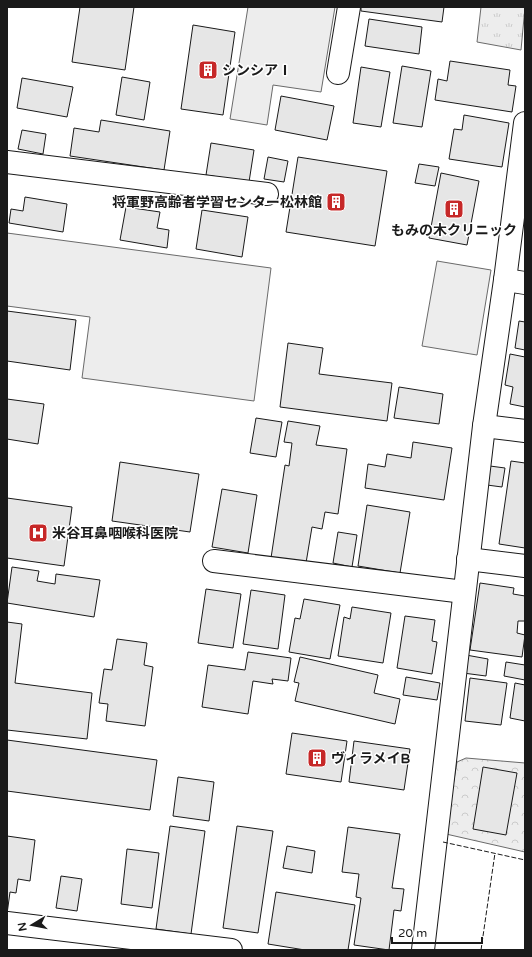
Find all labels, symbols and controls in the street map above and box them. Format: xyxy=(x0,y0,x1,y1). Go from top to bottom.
building icon: シンシアⅠ xyxy=(197,59,219,81)
place label: シンシアⅠ xyxy=(222,62,292,79)
building icon: 将軍野高齢者学習センター松林館 xyxy=(325,191,347,213)
place label: 将軍野高齢者学習センター松林館 xyxy=(112,194,322,211)
building icon: もみの木クリニック xyxy=(443,198,465,220)
place label: もみの木クリニック xyxy=(391,222,517,239)
hospital icon: 米谷耳鼻咽喉科医院 xyxy=(27,522,49,544)
place label: 米谷耳鼻咽喉科医院 xyxy=(52,525,178,542)
building icon: ヴィラメイB xyxy=(306,747,328,769)
place label: ヴィラメイB xyxy=(331,750,411,767)
north arrow xyxy=(12,905,52,945)
scale bar xyxy=(392,919,482,945)
text: N xyxy=(15,921,30,932)
text: 20 m xyxy=(398,926,427,940)

